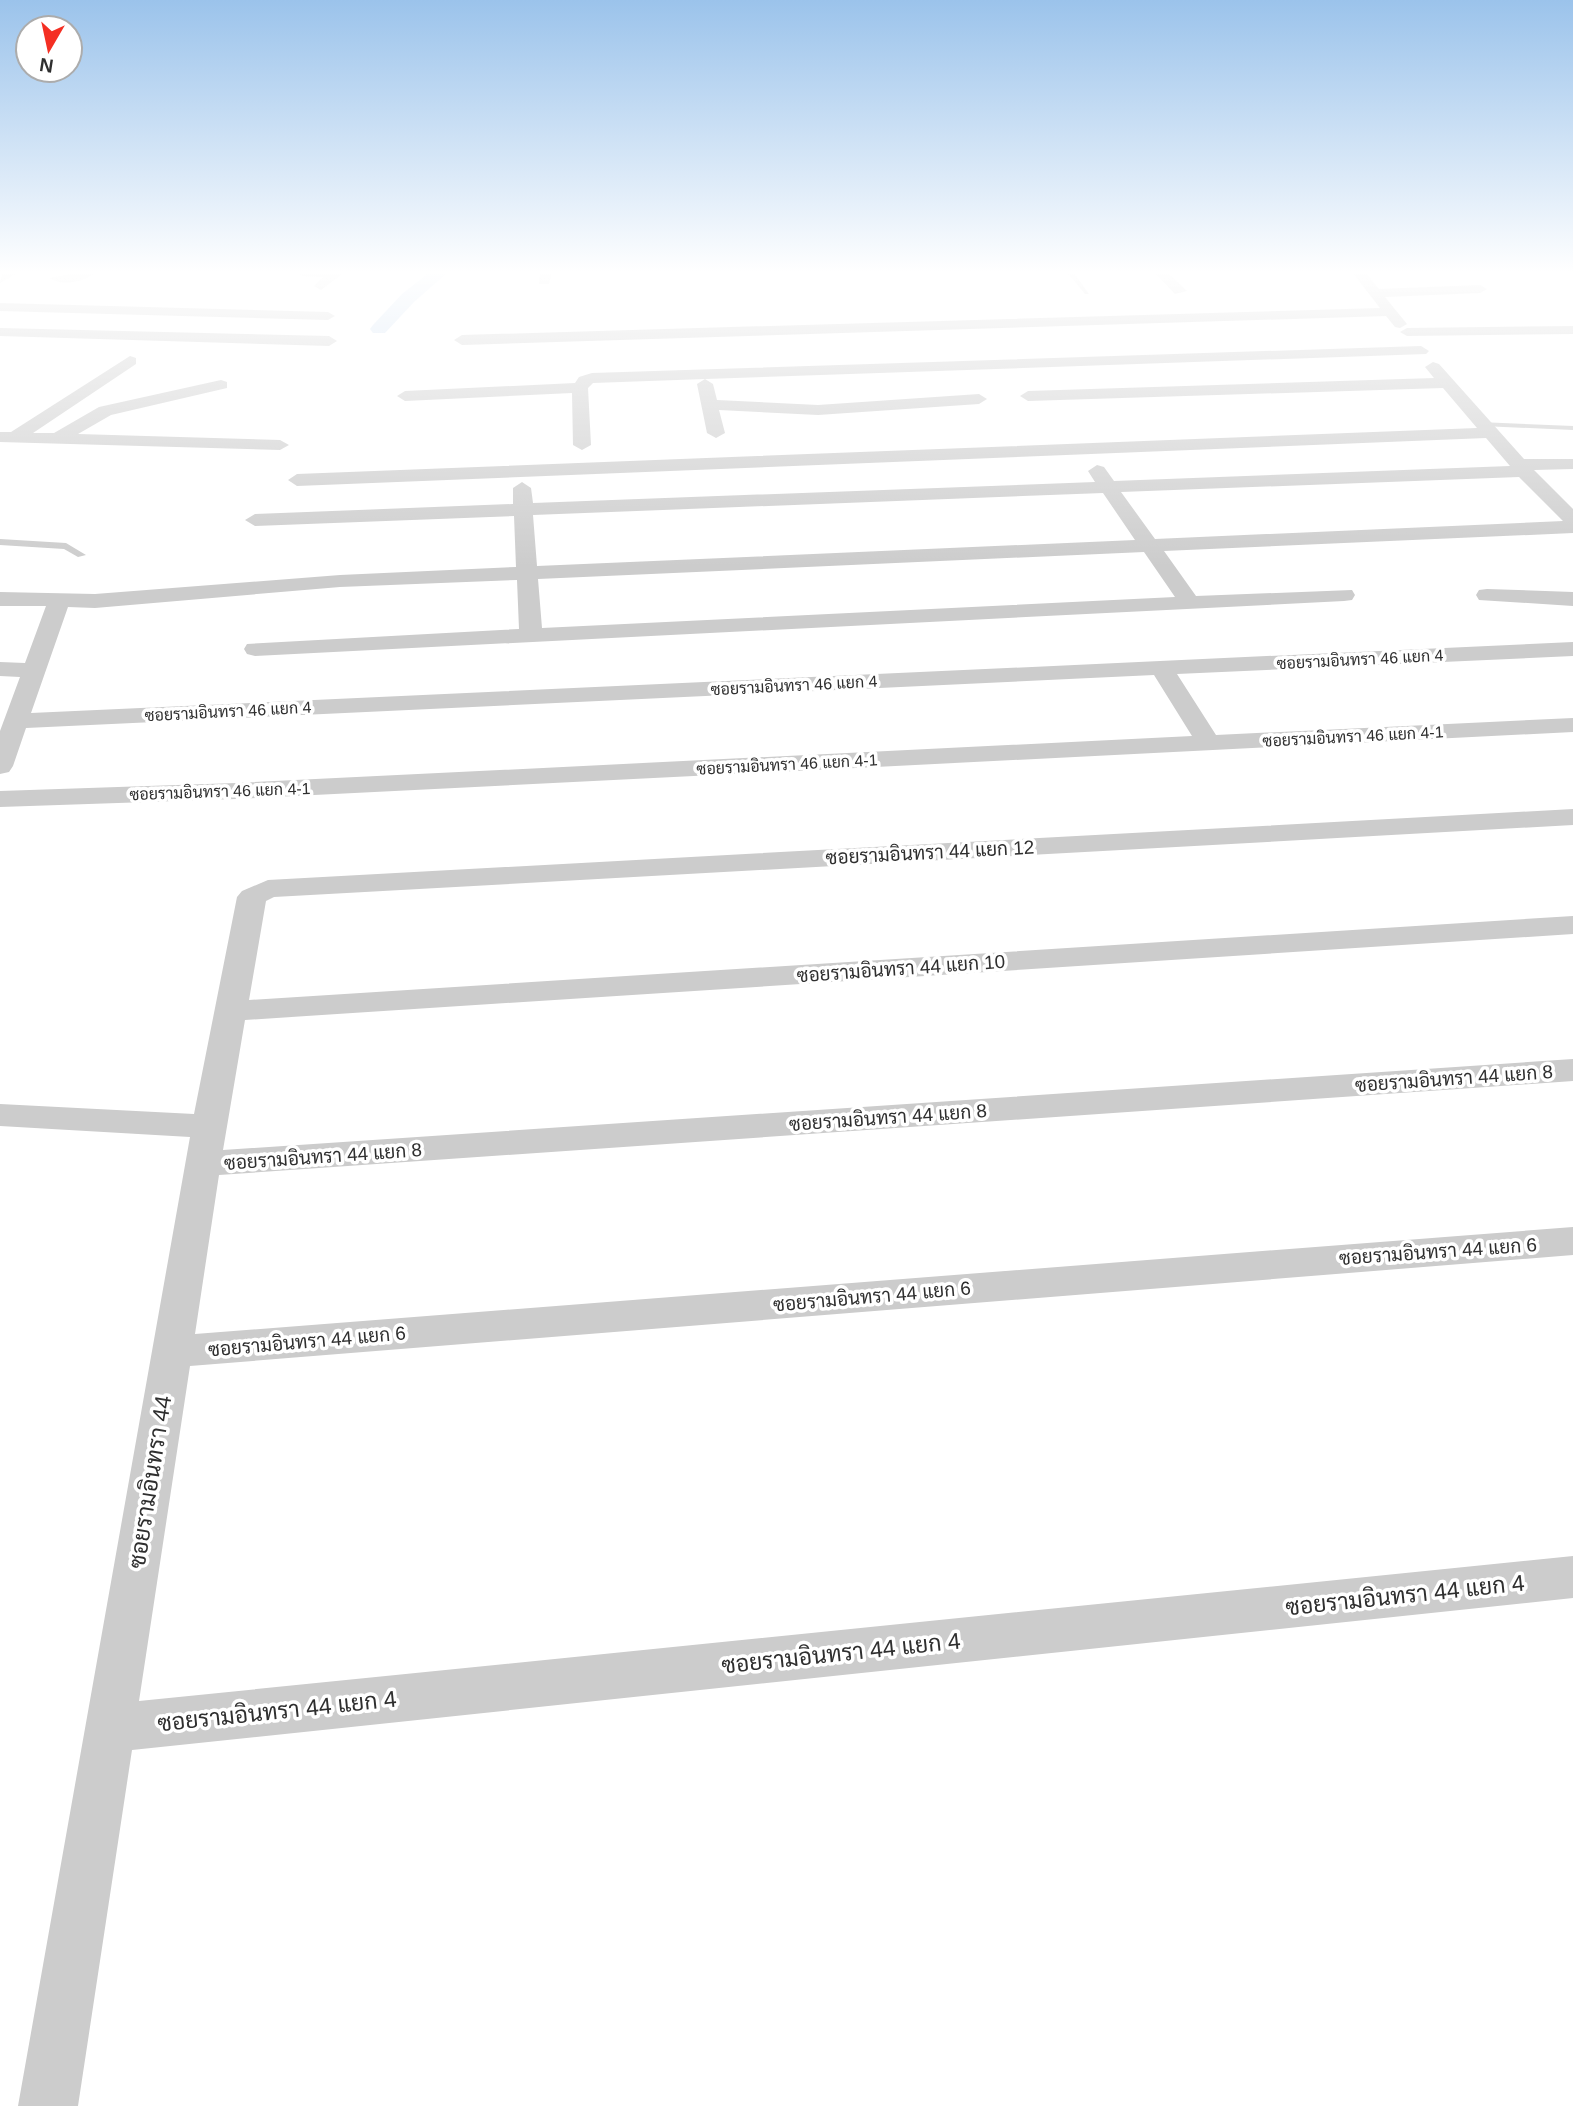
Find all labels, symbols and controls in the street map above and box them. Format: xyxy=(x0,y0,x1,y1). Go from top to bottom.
north arrow xyxy=(14,14,84,84)
text: N xyxy=(38,54,55,77)
street label: ซอยรามอินทรา 46 แยก 4 xyxy=(1276,646,1444,672)
street label: ซอยรามอินทรา 46 แยก 4 xyxy=(710,672,878,698)
street label: ซอยรามอินทรา 46 แยก 4 xyxy=(144,698,312,724)
street label: ซอยรามอินทรา 46 แยก 4-1 xyxy=(1262,722,1444,750)
street label: ซอยรามอินทรา 46 แยก 4-1 xyxy=(696,750,878,778)
street label: ซอยรามอินทรา 46 แยก 4-1 xyxy=(129,779,311,803)
street label: ซอยรามอินทรา 44 แยก 12 xyxy=(825,837,1035,868)
street label: ซอยรามอินทรา 44 แยก 10 xyxy=(796,951,1006,986)
street label: ซอยรามอินทรา 44 แยก 8 xyxy=(1354,1061,1554,1096)
street label: ซอยรามอินทรา 44 แยก 8 xyxy=(788,1100,988,1135)
street label: ซอยรามอินทรา 44 แยก 8 xyxy=(223,1139,423,1174)
street label: ซอยรามอินทรา 44 แยก 6 xyxy=(1338,1234,1538,1269)
street label: ซอยรามอินทรา 44 แยก 6 xyxy=(772,1277,972,1316)
street label: ซอยรามอินทรา 44 แยก 6 xyxy=(207,1322,407,1361)
street label: ซอยรามอินทรา 44 xyxy=(123,1393,177,1570)
street label: ซอยรามอินทรา 44 แยก 4 xyxy=(1284,1569,1526,1620)
street label: ซอยรามอินทรา 44 แยก 4 xyxy=(720,1627,962,1678)
street label: ซอยรามอินทรา 44 แยก 4 xyxy=(156,1685,398,1736)

